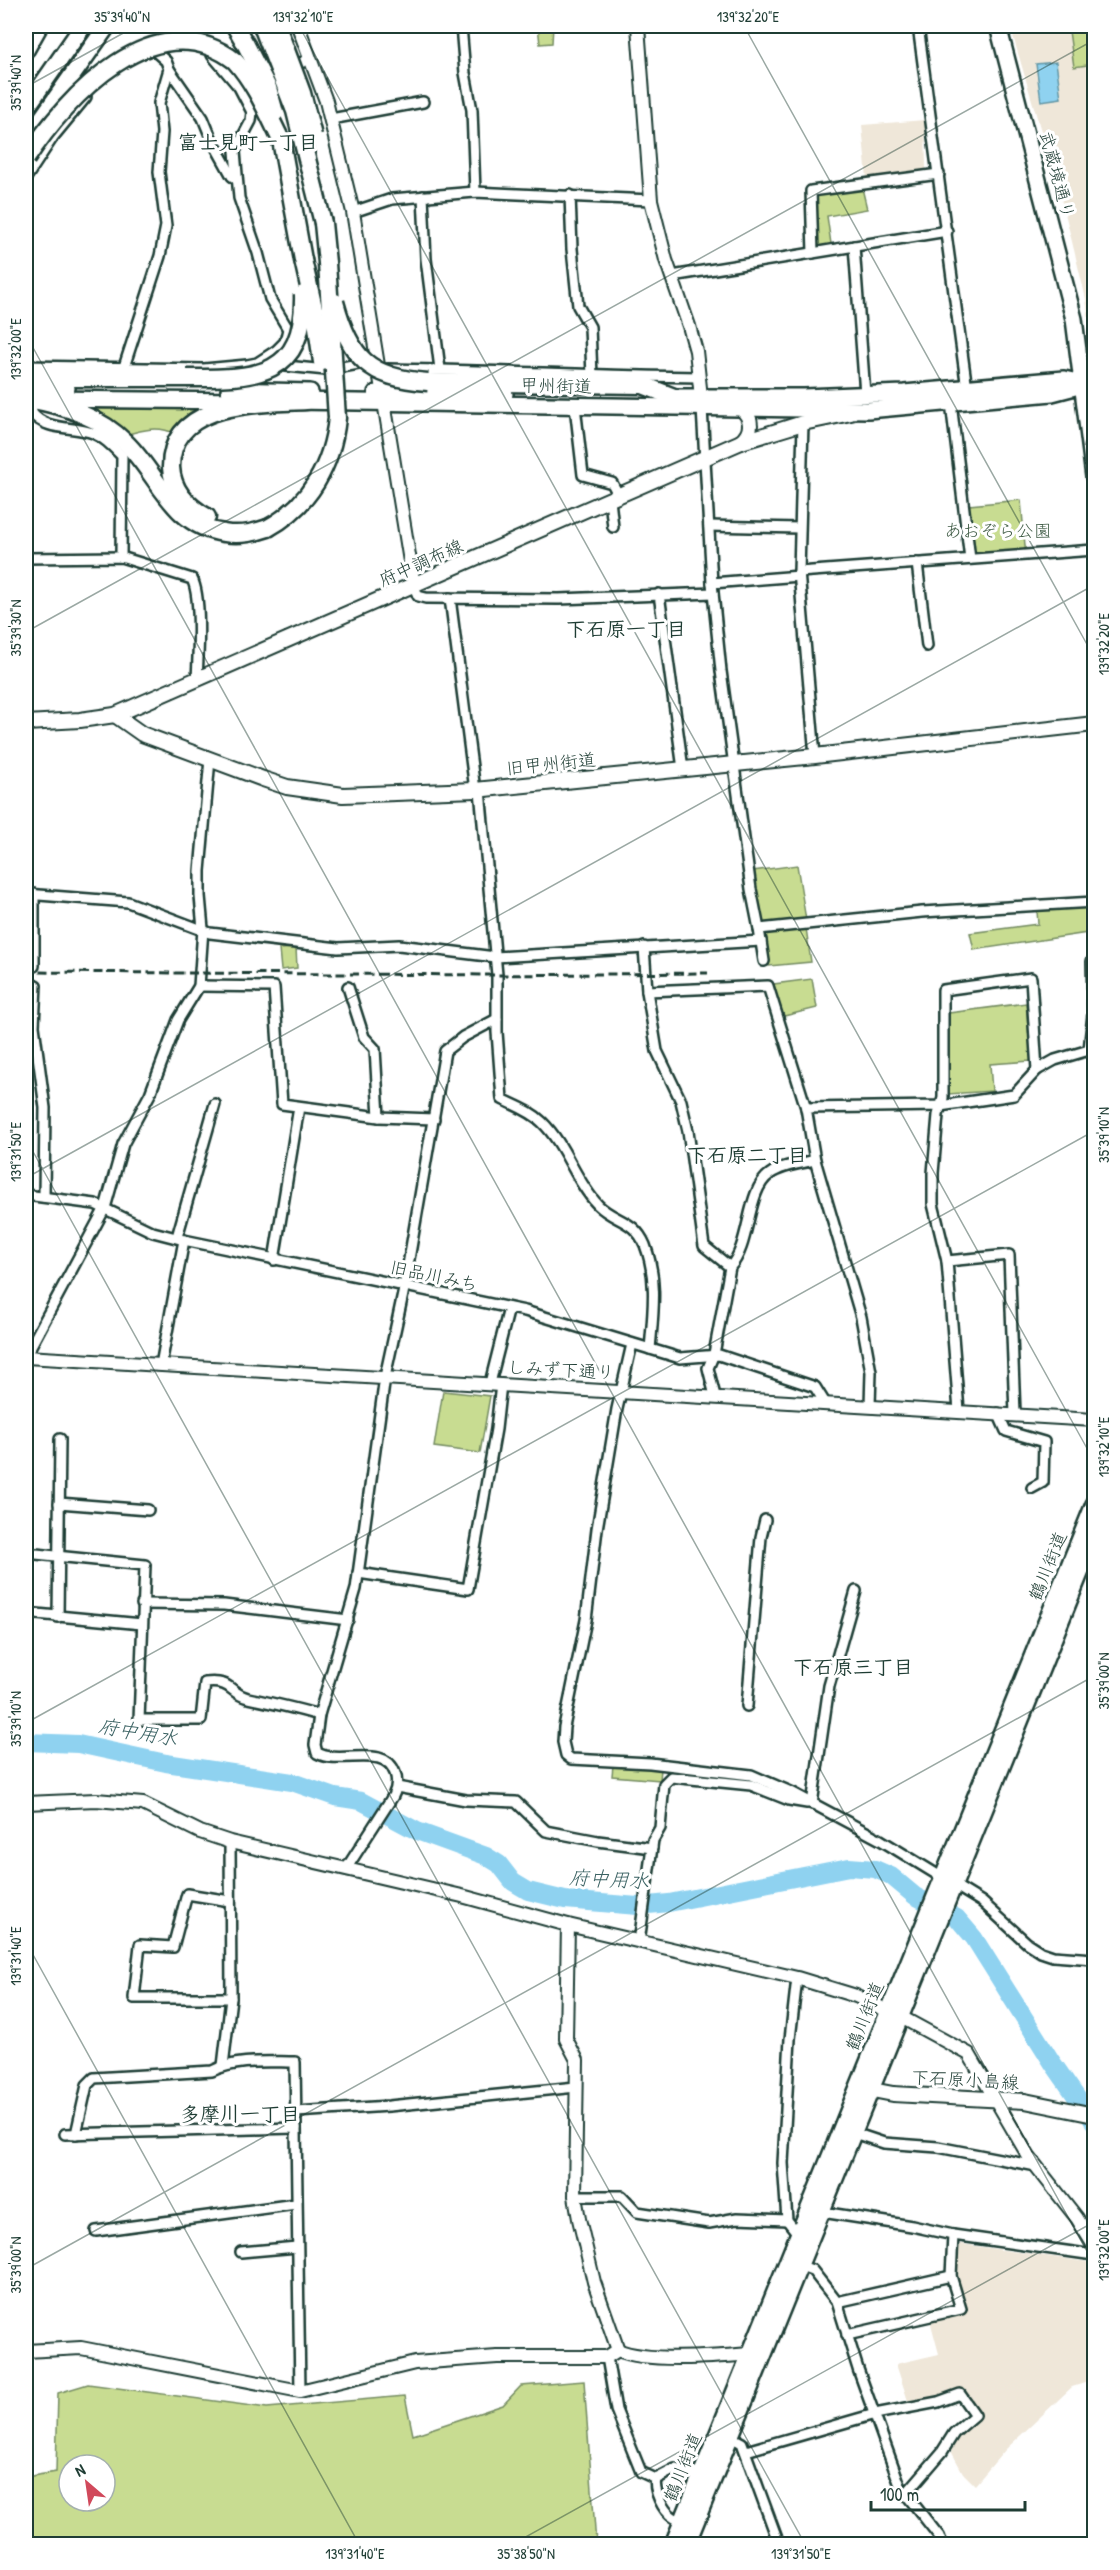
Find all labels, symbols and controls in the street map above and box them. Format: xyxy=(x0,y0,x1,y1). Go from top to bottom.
text: 35°39'40"N xyxy=(94,6,150,27)
text: 139°32'10"E xyxy=(273,6,334,27)
text: 139°32'20"E xyxy=(717,6,780,27)
text: 35°39'40"N xyxy=(5,55,26,111)
district label: 富士見町一丁目 xyxy=(178,128,318,155)
street label: 武蔵境通り xyxy=(1034,128,1081,222)
text: 139°32'00"E xyxy=(5,318,26,380)
street label: 甲州街道 xyxy=(520,372,592,399)
park label: あおぞら公園 xyxy=(944,518,1052,543)
street label: 府中調布線 xyxy=(375,533,467,592)
text: 35°39'30"N xyxy=(5,599,26,657)
text: 139°32'20"E xyxy=(1093,612,1114,675)
district label: 下石原一丁目 xyxy=(566,615,686,642)
street label: 旧甲州街道 xyxy=(505,746,597,781)
text: 35°39'10"N xyxy=(1093,1107,1114,1163)
text: 139°31'50"E xyxy=(5,1122,26,1182)
district label: 下石原二丁目 xyxy=(687,1141,807,1168)
street label: 旧品川みち xyxy=(388,1254,480,1297)
street label: しみず下通り xyxy=(507,1354,615,1385)
text: 139°32'10"E xyxy=(1093,1416,1114,1477)
street label: 鶴川街道 xyxy=(1022,1528,1073,1604)
text: 35°39'00"N xyxy=(1093,1652,1114,1710)
district label: 下石原三丁目 xyxy=(793,1653,913,1680)
text: 35°39'10"N xyxy=(5,1691,26,1747)
water label: 府中用水 xyxy=(96,1711,180,1752)
water label: 府中用水 xyxy=(568,1863,650,1894)
text: 139°31'40"E xyxy=(5,1926,26,1986)
street label: 鶴川街道 xyxy=(839,1978,890,2054)
street label: 下石原小島線 xyxy=(910,2064,1020,2095)
district label: 多摩川一丁目 xyxy=(180,2100,300,2127)
text: 139°32'00"E xyxy=(1093,2219,1114,2281)
text: 35°39'00"N xyxy=(5,2236,26,2294)
street label: 鶴川街道 xyxy=(657,2429,708,2505)
north arrow xyxy=(57,2453,117,2513)
text: N xyxy=(71,2458,89,2482)
scale bar xyxy=(871,2474,1026,2512)
text: 100 m xyxy=(880,2482,919,2507)
text: 139°31'40"E xyxy=(325,2543,385,2564)
text: 35°38'50"N xyxy=(497,2543,555,2564)
text: 139°31'50"E xyxy=(771,2543,831,2564)

